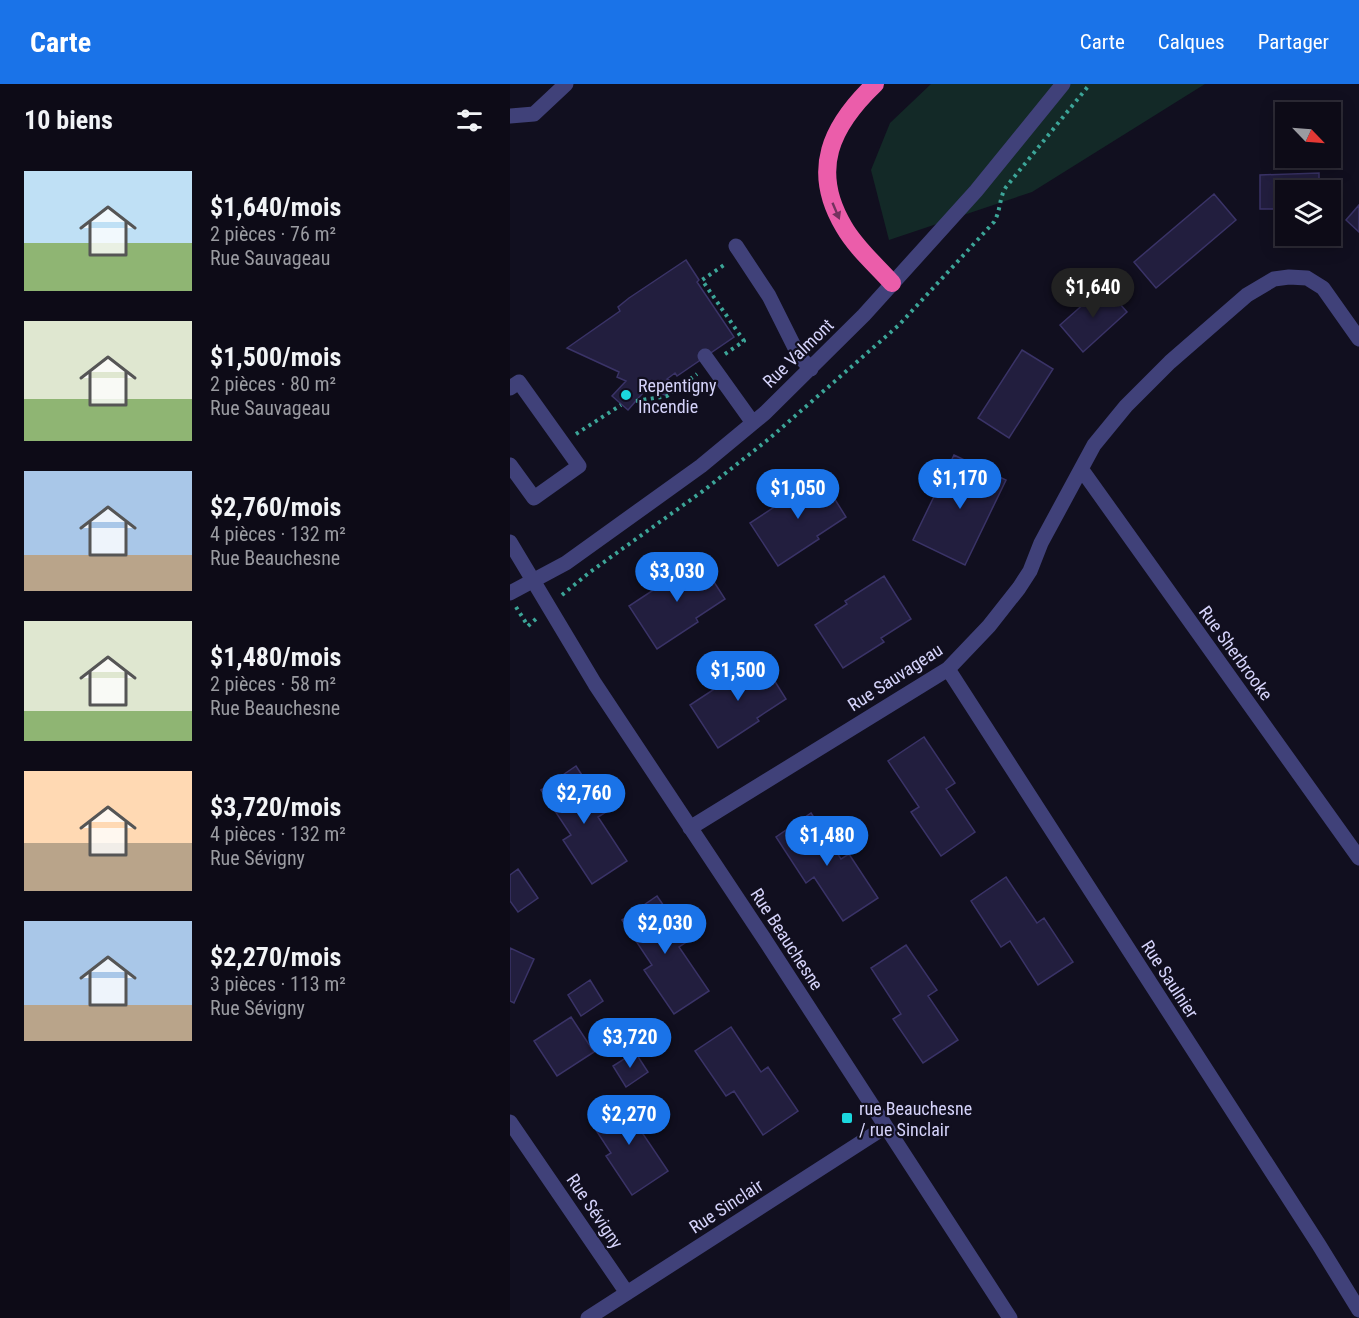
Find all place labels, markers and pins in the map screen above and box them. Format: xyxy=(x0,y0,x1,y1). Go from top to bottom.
pin: $1,640 xyxy=(1044,268,1142,319)
place label: Repentigny Incendie xyxy=(638,375,717,417)
marker: Repentigny Incendie xyxy=(619,388,633,402)
pin: $1,170 xyxy=(911,459,1009,510)
pin: $1,050 xyxy=(749,469,847,520)
pin: $3,030 xyxy=(628,552,726,603)
pin: $1,500 xyxy=(689,651,787,702)
pin: $2,760 xyxy=(535,774,633,825)
pin: $1,480 xyxy=(778,816,876,867)
pin: $2,030 xyxy=(616,904,714,955)
pin: $3,720 xyxy=(581,1018,679,1069)
pin: $2,270 xyxy=(580,1095,678,1146)
place label: rue Beauchesne / rue Sinclair xyxy=(859,1098,972,1140)
marker: rue Beauchesne / rue Sinclair xyxy=(840,1111,854,1125)

